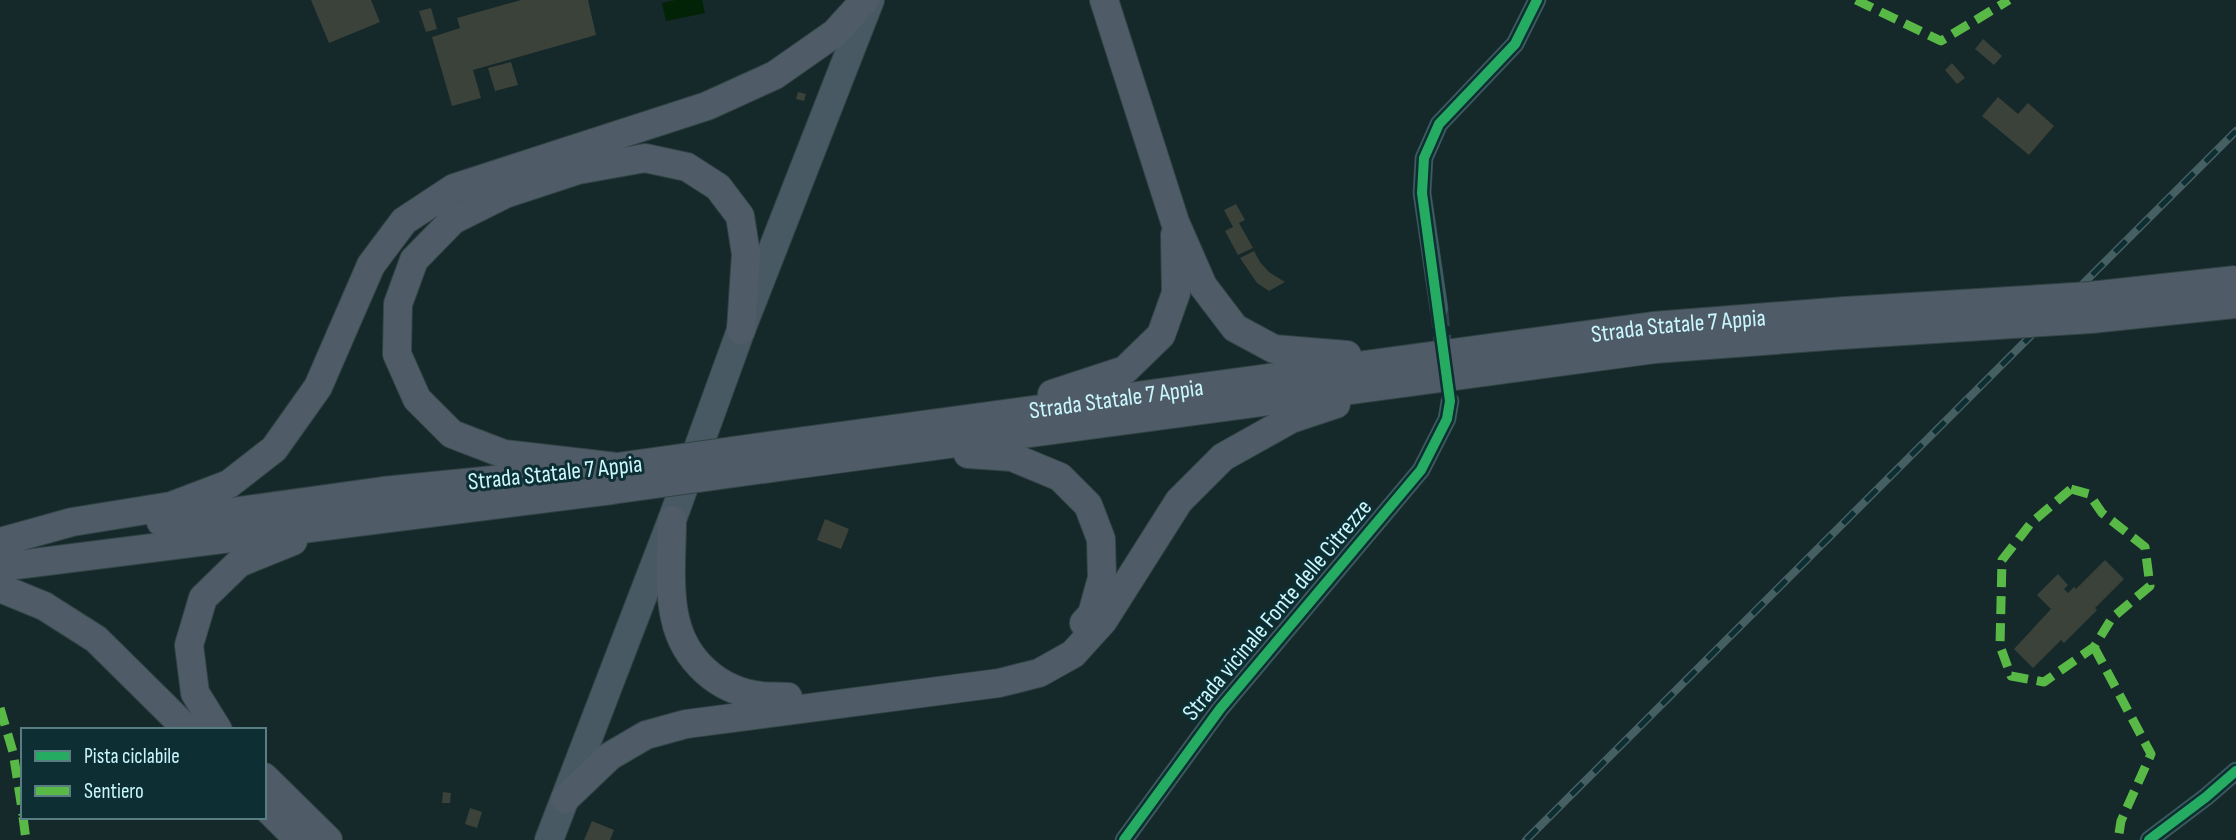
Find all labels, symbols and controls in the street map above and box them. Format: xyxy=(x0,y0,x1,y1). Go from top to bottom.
street label: Strada Statale 7 Appia xyxy=(1589,303,1767,349)
street label: Strada Statale 7 Appia xyxy=(1027,373,1205,425)
street label: Strada Statale 7 Appia xyxy=(466,449,644,497)
street label: Strada vicinale Fonte delle Citrezze xyxy=(1176,494,1378,726)
legend xyxy=(21,728,266,819)
text: Pista ciclabile xyxy=(84,744,180,769)
text: Sentiero xyxy=(84,779,144,804)

